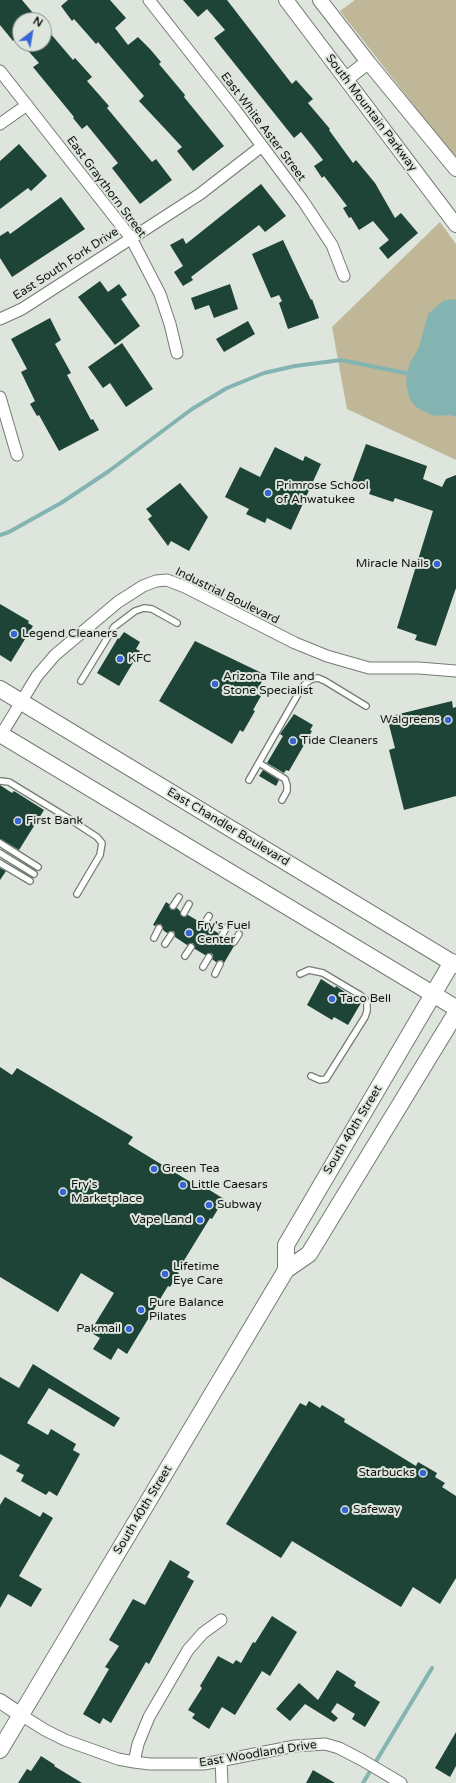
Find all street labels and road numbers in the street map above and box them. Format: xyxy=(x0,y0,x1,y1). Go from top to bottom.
street label: South Mountain Parkway xyxy=(322,52,420,174)
street label: East White Aster Street xyxy=(217,70,309,184)
street label: East Graythorn Street xyxy=(63,133,149,241)
street label: East South Fork Drive xyxy=(11,225,121,303)
street label: Industrial Boulevard xyxy=(173,565,281,627)
street label: East Chandler Boulevard xyxy=(164,785,292,869)
street label: South 40th Street xyxy=(321,1083,385,1177)
street label: South 40th Street xyxy=(111,1463,175,1557)
street label: East Woodland Drive xyxy=(198,1738,318,1770)

